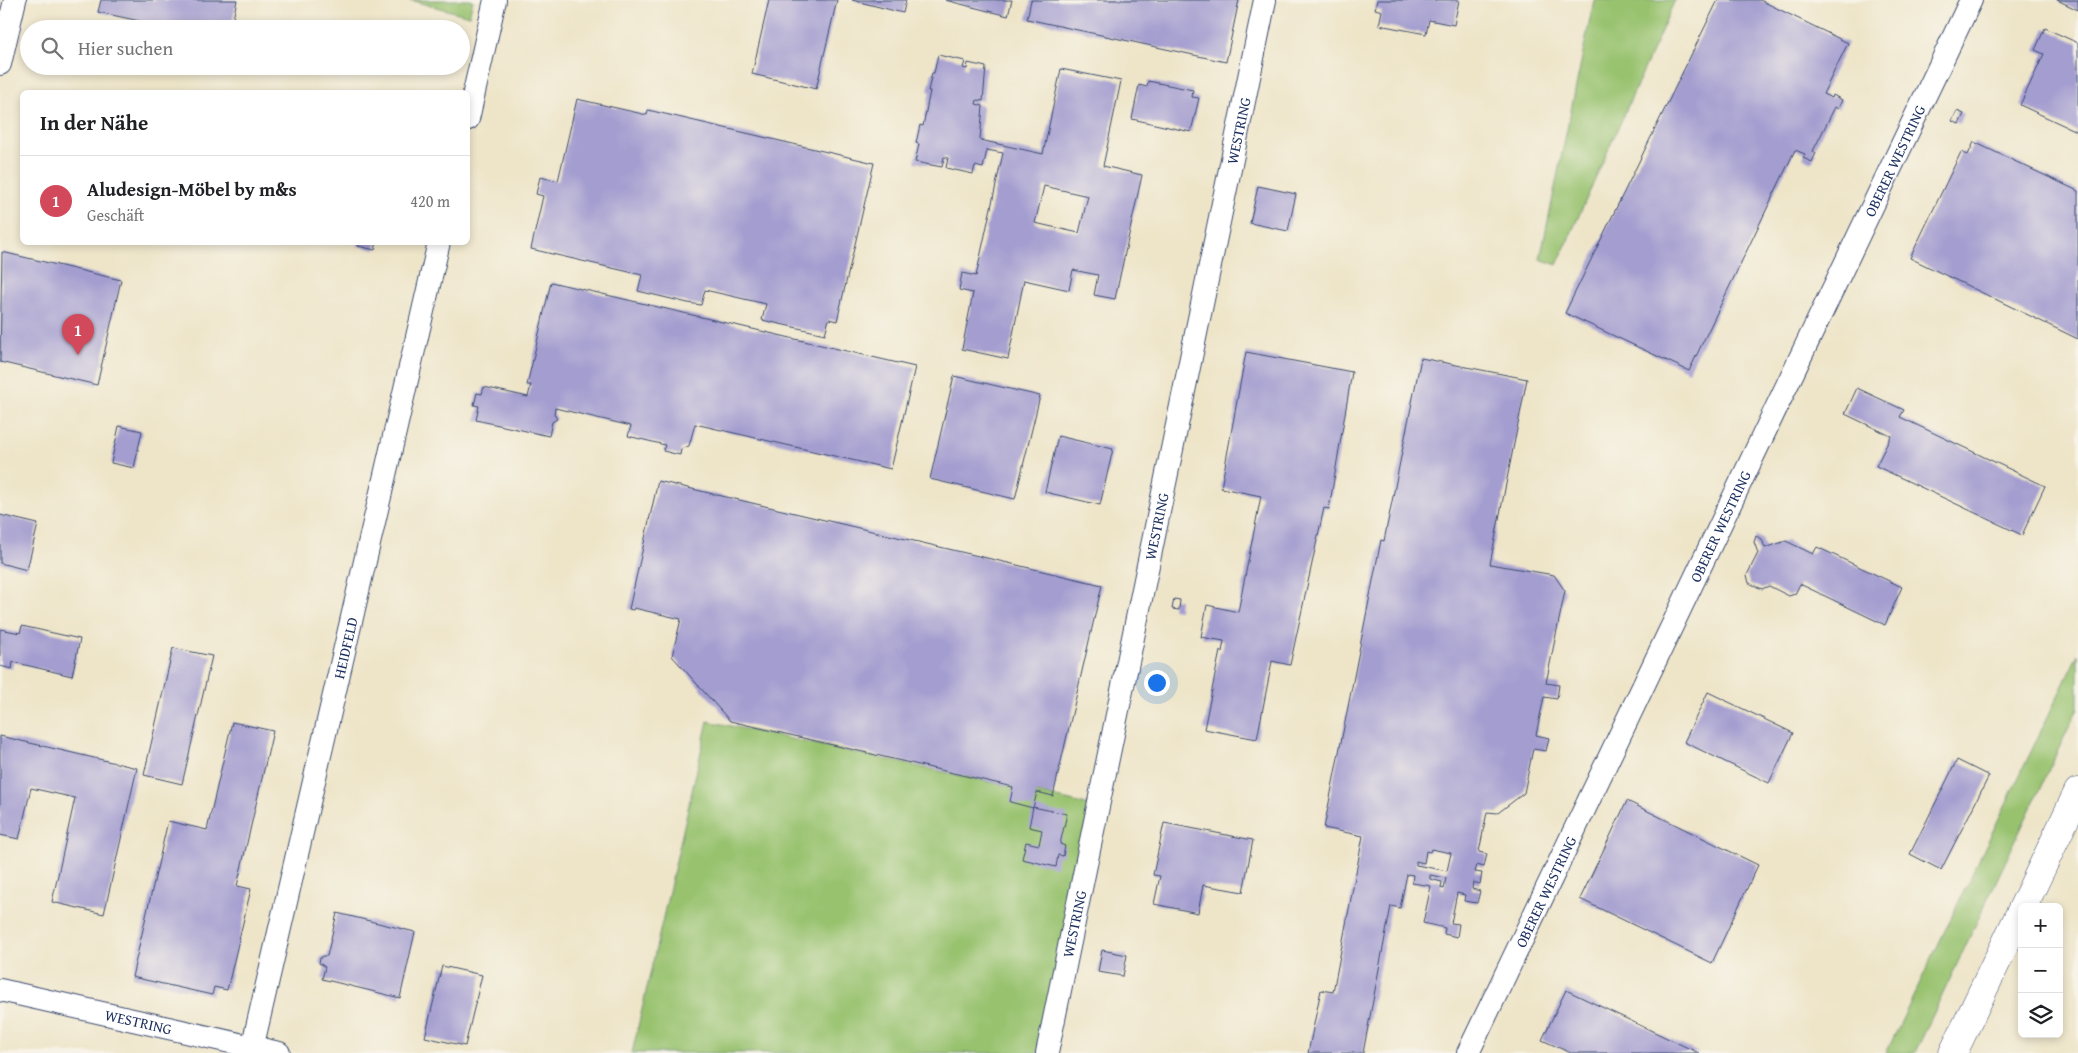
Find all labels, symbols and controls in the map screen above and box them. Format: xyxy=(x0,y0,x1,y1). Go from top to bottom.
search box xyxy=(20,20,470,75)
icon: search xyxy=(38,34,66,62)
text: Hier suchen xyxy=(78,34,173,62)
street label: WESTRING xyxy=(1221,95,1255,166)
street label: OBERER WESTRING xyxy=(1859,101,1930,220)
text: In der Nähe xyxy=(40,107,148,138)
text: Aludesign-Möbel by m&s xyxy=(87,175,297,203)
text: 1 xyxy=(52,189,60,213)
text: 420 m xyxy=(410,189,450,213)
text: Geschäft xyxy=(87,203,144,227)
pin: 1 xyxy=(62,314,94,355)
street label: OBERER WESTRING xyxy=(1684,467,1755,585)
street label: WESTRING xyxy=(1139,491,1173,562)
street label: HEIDFELD xyxy=(328,615,362,681)
your location xyxy=(1144,670,1170,696)
street label: OBERER WESTRING xyxy=(1510,832,1581,951)
street label: WESTRING xyxy=(1057,888,1091,959)
map controls xyxy=(2018,903,2063,1038)
button: + xyxy=(2018,903,2063,948)
button: − xyxy=(2018,948,2063,993)
button: layers xyxy=(2018,993,2063,1038)
street label: WESTRING xyxy=(103,1004,174,1039)

